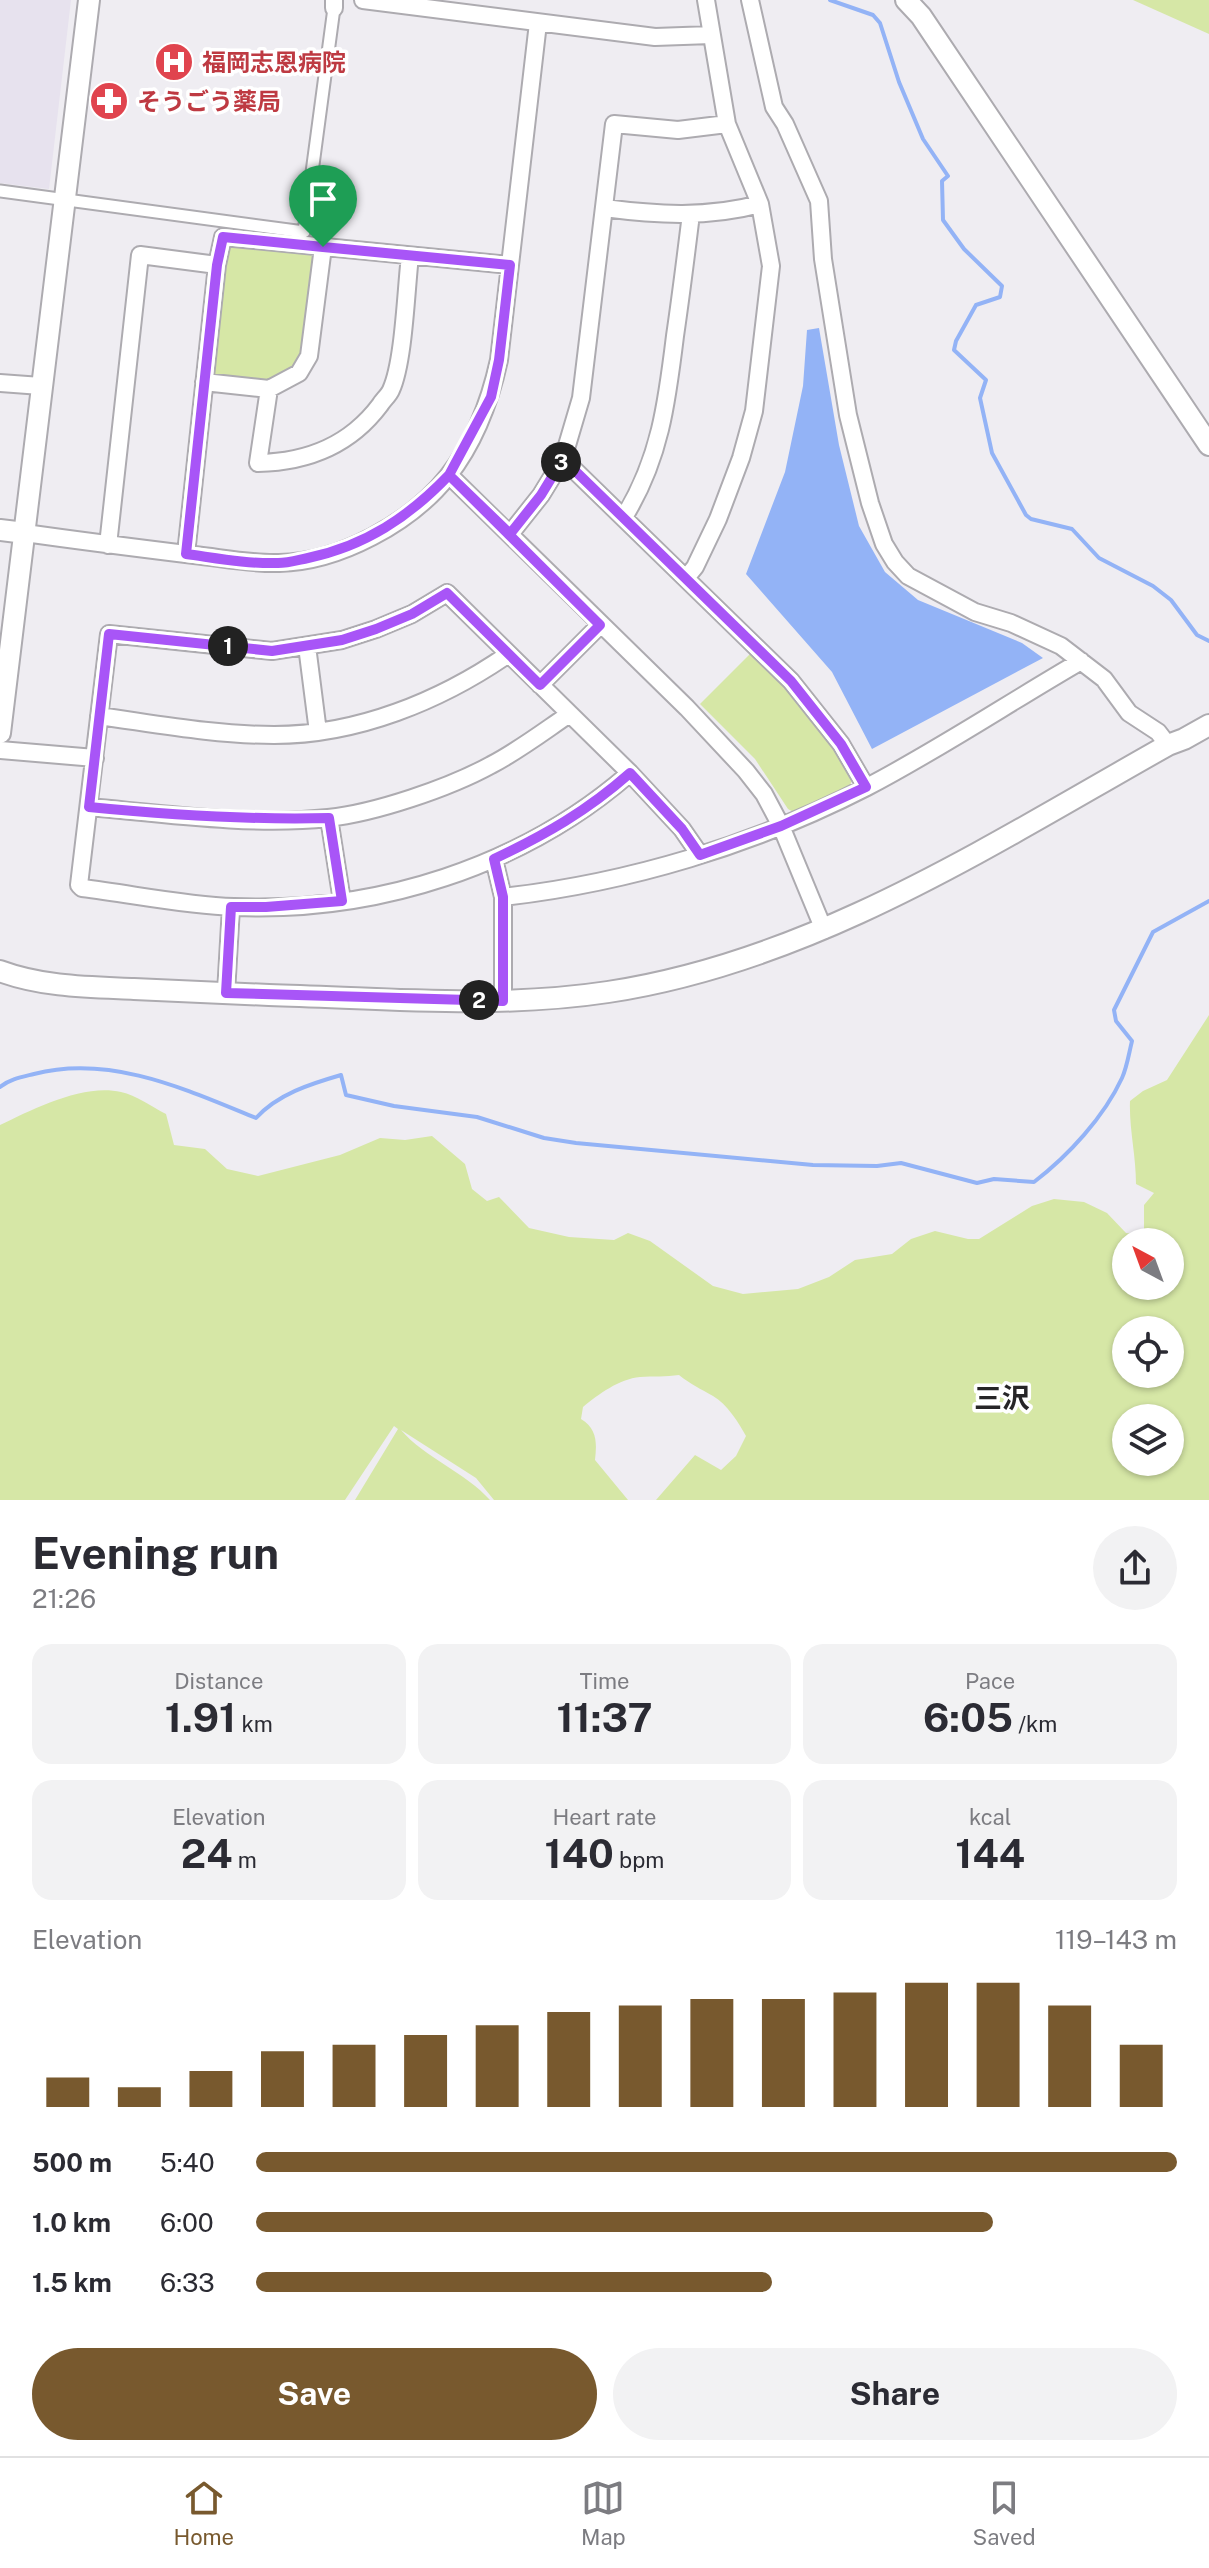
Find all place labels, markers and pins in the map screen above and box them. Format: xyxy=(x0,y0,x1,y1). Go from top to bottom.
hospital icon: 福岡志恩病院 xyxy=(153,41,195,83)
place label: 福岡志恩病院 xyxy=(202,48,346,76)
pharmacy icon: そうごう薬局 xyxy=(88,80,130,122)
place label: そうごう薬局 xyxy=(137,87,281,115)
pin xyxy=(289,165,357,247)
pin: 3 xyxy=(541,442,581,482)
pin: 1 xyxy=(208,626,248,666)
pin: 2 xyxy=(459,980,499,1020)

